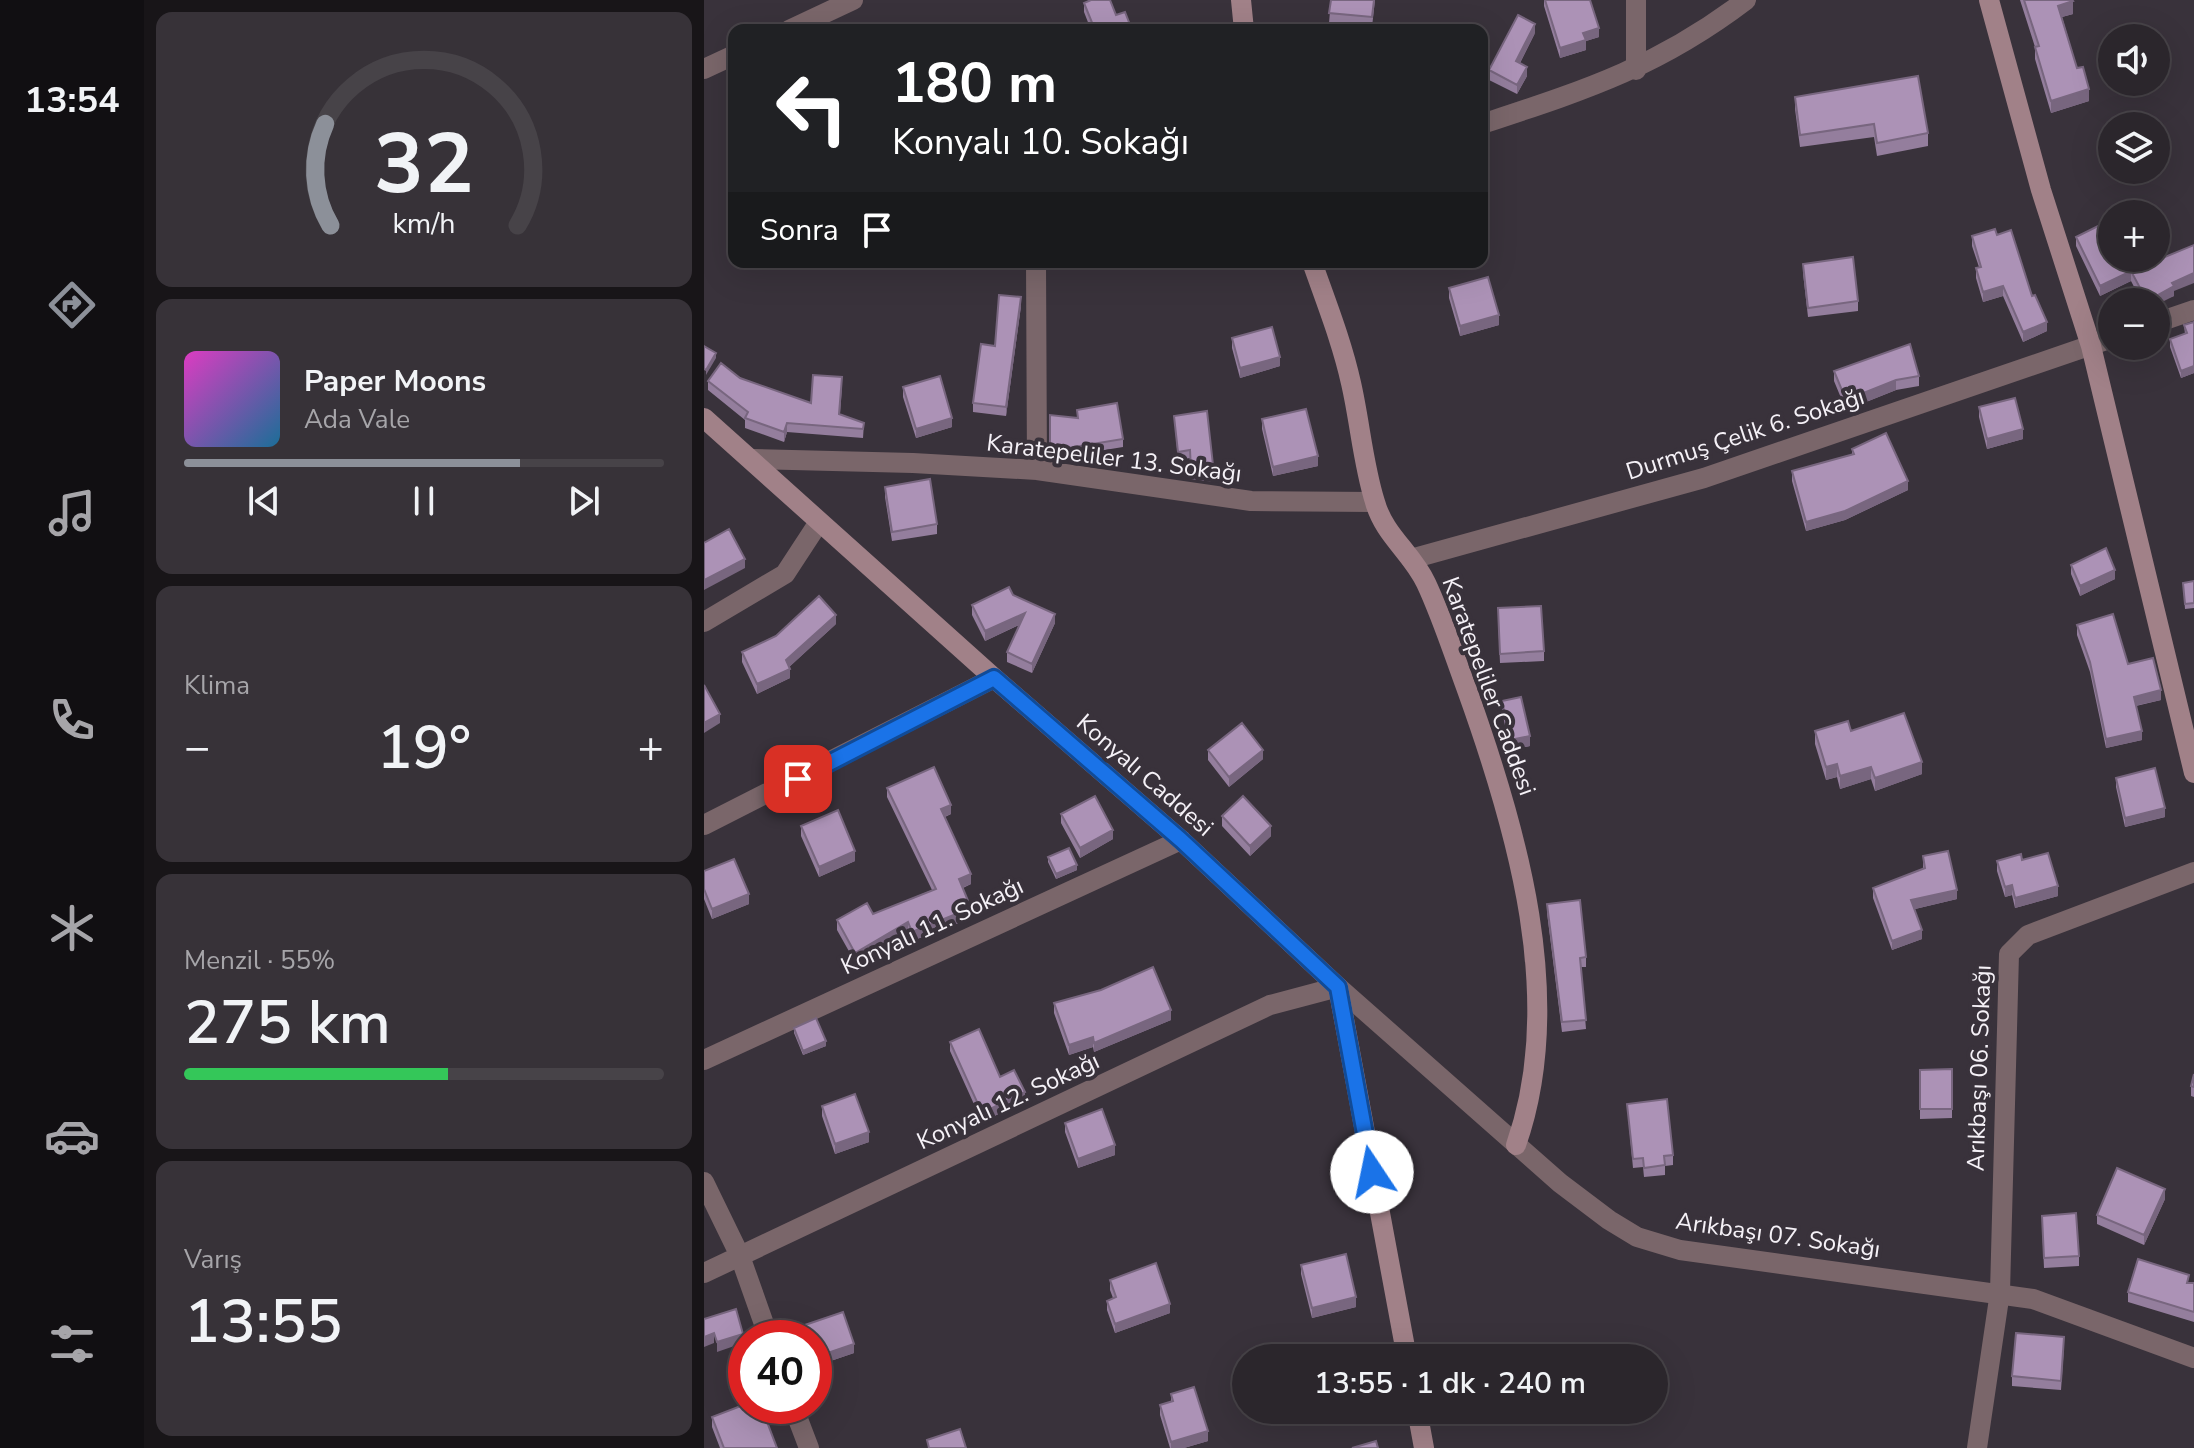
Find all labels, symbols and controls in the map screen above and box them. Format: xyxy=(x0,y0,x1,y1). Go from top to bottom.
map controls xyxy=(2098,24,2170,360)
button: sound xyxy=(2098,24,2170,96)
text: 180 m xyxy=(892,45,1057,122)
icon: left xyxy=(760,56,864,160)
text: 13:54 xyxy=(24,76,120,125)
text: 32 xyxy=(374,107,474,220)
button: layers xyxy=(2098,112,2170,184)
text: Konyalı 10. Sokağı xyxy=(892,118,1189,167)
button: + xyxy=(2098,200,2170,272)
text: km/h xyxy=(393,204,455,243)
icon: arrive xyxy=(855,208,899,252)
text: Sonra xyxy=(760,210,839,251)
icon: directions xyxy=(44,277,100,333)
button: − xyxy=(2098,288,2170,360)
text: Paper Moons xyxy=(304,361,486,402)
street label: Durmuş Çelik 6. Sokağı xyxy=(1622,380,1868,488)
text: Ada Vale xyxy=(304,402,410,437)
street label: Karatepeliler 13. Sokağı xyxy=(985,426,1243,490)
icon: previous xyxy=(242,479,286,523)
icon: pause xyxy=(402,479,446,523)
icon: next xyxy=(562,479,606,523)
icon: music xyxy=(44,485,100,541)
street label: Karatepeliler Caddesi xyxy=(1435,572,1543,800)
text: Klima xyxy=(184,668,250,703)
icon: phone xyxy=(44,692,100,748)
text: 19° xyxy=(377,707,471,789)
street label: Konyalı Caddesi xyxy=(1070,707,1220,843)
text: − xyxy=(184,718,210,778)
text: + xyxy=(638,718,664,778)
pin xyxy=(764,745,832,813)
icon: arrive xyxy=(776,757,820,801)
street label: Konyalı 11. Sokağı xyxy=(836,870,1028,982)
icon: climate xyxy=(44,900,100,956)
text: Menzil · 55% xyxy=(184,943,335,978)
street label: Arıkbaşı 06. Sokağı xyxy=(1959,964,1999,1172)
text: 275 km xyxy=(184,982,391,1064)
street label: Konyalı 12. Sokağı xyxy=(912,1045,1104,1157)
icon: car xyxy=(44,1108,100,1164)
position arrow xyxy=(1330,1130,1414,1214)
street label: Arıkbaşı 07. Sokağı xyxy=(1674,1205,1882,1265)
text: Varış xyxy=(184,1242,242,1277)
text: 13:55 xyxy=(184,1281,342,1363)
icon: filters xyxy=(44,1316,100,1372)
speed limit sign: 40 xyxy=(728,1320,832,1424)
text: 13:55 · 1 dk · 240 m xyxy=(1314,1363,1586,1404)

